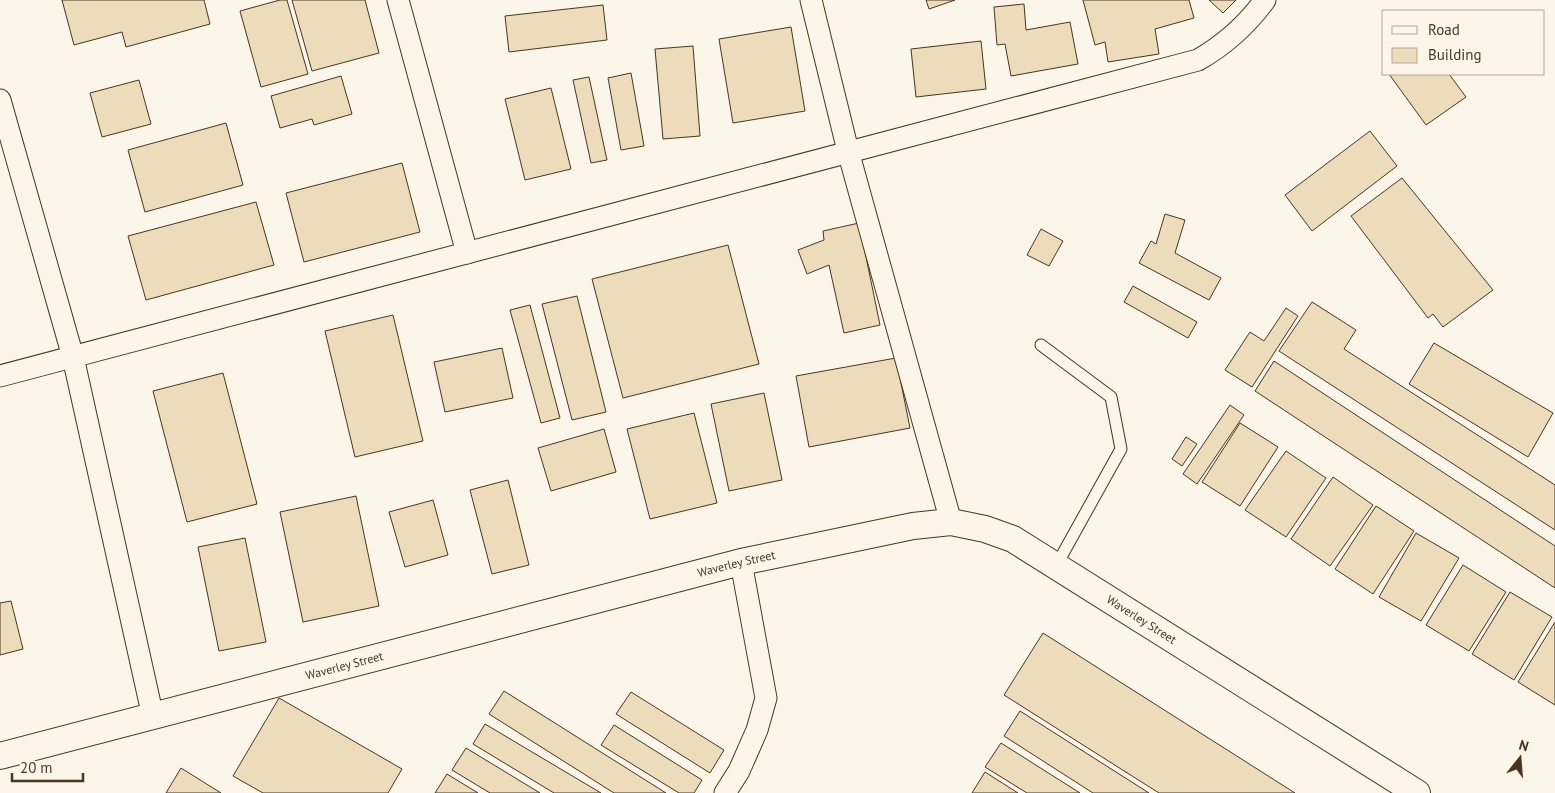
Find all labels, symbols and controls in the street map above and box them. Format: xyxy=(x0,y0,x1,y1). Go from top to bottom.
legend xyxy=(1382,10,1545,75)
text: Road xyxy=(1428,20,1460,39)
text: Building xyxy=(1428,45,1482,64)
street label: Waverley Street xyxy=(696,547,777,580)
street label: Waverley Street xyxy=(1104,592,1179,647)
street label: Waverley Street xyxy=(304,648,385,683)
north arrow xyxy=(1495,733,1545,783)
text: N xyxy=(1517,736,1531,756)
scale bar xyxy=(12,750,84,782)
text: 20 m xyxy=(20,758,53,777)

